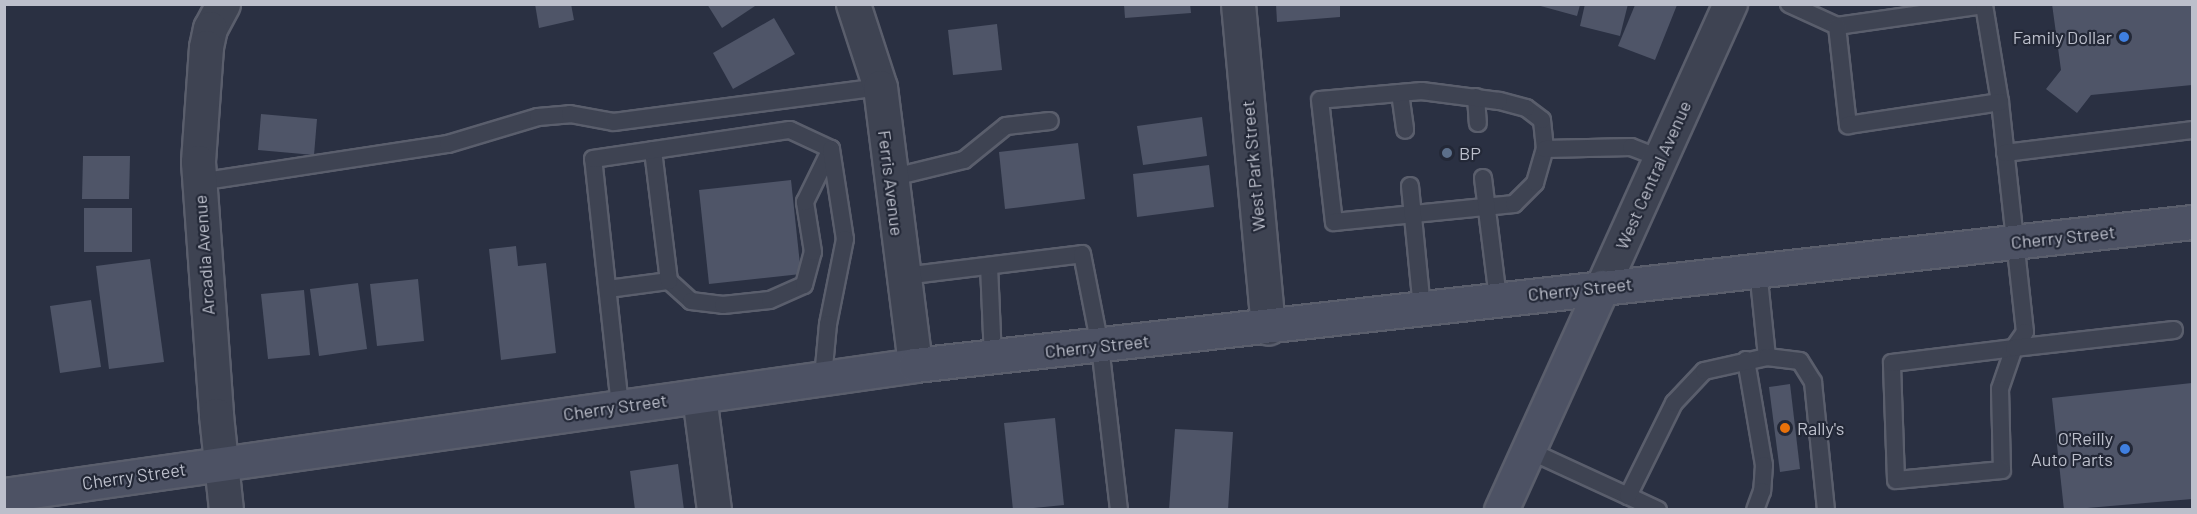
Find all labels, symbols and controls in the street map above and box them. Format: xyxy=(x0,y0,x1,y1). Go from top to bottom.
place label: Family Dollar xyxy=(2013,26,2112,48)
marker: Family Dollar xyxy=(2117,30,2131,44)
street label: West Central Avenue xyxy=(1610,97,1696,253)
street label: West Park Street xyxy=(1237,100,1269,232)
street label: Ferris Avenue xyxy=(874,129,908,237)
place label: BP xyxy=(1459,142,1481,164)
marker: BP xyxy=(1440,146,1454,160)
street label: Arcadia Avenue xyxy=(189,194,219,316)
street label: Cherry Street xyxy=(2010,221,2116,253)
street label: Cherry Street xyxy=(1527,273,1633,305)
street label: Cherry Street xyxy=(1044,330,1150,362)
street label: Cherry Street xyxy=(562,389,668,425)
place label: Rally's xyxy=(1797,417,1844,439)
marker: Rally's xyxy=(1778,421,1792,435)
place label: O'Reilly Auto Parts xyxy=(2031,428,2113,470)
marker: O'Reilly Auto Parts xyxy=(2118,442,2132,456)
street label: Cherry Street xyxy=(81,458,187,494)

